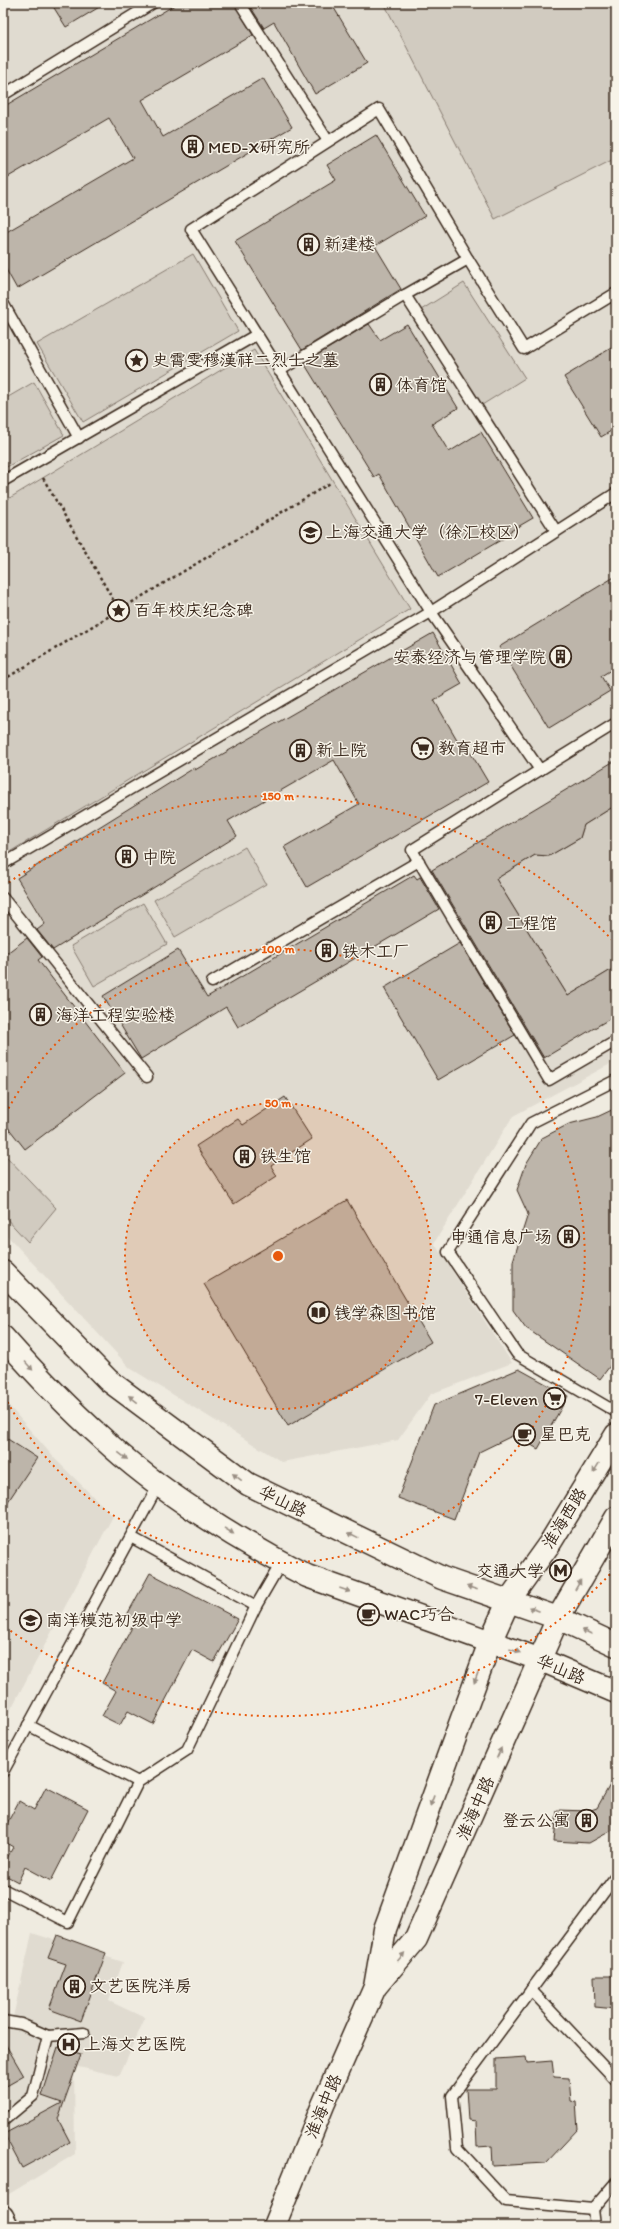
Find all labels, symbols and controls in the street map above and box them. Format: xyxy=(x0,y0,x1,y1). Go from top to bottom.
building icon: MED-X研究所 xyxy=(179,134,205,160)
place label: MED-X研究所 xyxy=(208,137,310,157)
building icon: 新建楼 xyxy=(295,231,321,257)
place label: 新建楼 xyxy=(324,234,375,254)
place icon: 史霄雯穆漢祥二烈士之墓 xyxy=(123,347,149,373)
place label: 史霄雯穆漢祥二烈士之墓 xyxy=(152,350,339,370)
building icon: 体育馆 xyxy=(368,372,394,398)
place label: 体育馆 xyxy=(396,375,447,395)
school or university icon: 上海交通大学（徐汇校区） xyxy=(297,519,323,545)
place label: 上海交通大学（徐汇校区） xyxy=(326,522,530,542)
place icon: 百年校庆纪念碑 xyxy=(106,597,132,623)
place label: 百年校庆纪念碑 xyxy=(134,600,253,620)
building icon: 安泰经济与管理学院 xyxy=(548,644,574,670)
place label: 安泰经济与管理学院 xyxy=(393,647,546,667)
supermarket icon: 教育超市 xyxy=(409,735,435,761)
building icon: 新上院 xyxy=(287,737,313,763)
place label: 教育超市 xyxy=(438,738,506,758)
place label: 新上院 xyxy=(316,740,367,760)
text: 150 m xyxy=(262,789,295,803)
building icon: 中院 xyxy=(114,844,140,870)
place label: 中院 xyxy=(142,847,176,867)
building icon: 工程馆 xyxy=(478,910,504,936)
place label: 工程馆 xyxy=(506,913,557,933)
building icon: 铁木工厂 xyxy=(313,938,339,964)
place label: 铁木工厂 xyxy=(342,941,410,961)
text: 100 m xyxy=(261,942,295,956)
building icon: 海洋工程实验楼 xyxy=(28,1002,54,1028)
place label: 海洋工程实验楼 xyxy=(56,1005,175,1025)
text: 50 m xyxy=(265,1096,292,1110)
building icon: 铁生馆 xyxy=(231,1143,257,1169)
place label: 铁生馆 xyxy=(260,1146,311,1166)
building icon: 申通信息广场 xyxy=(555,1224,581,1250)
place label: 申通信息广场 xyxy=(450,1227,552,1247)
centre of rings xyxy=(271,1249,285,1263)
library icon: 钱学森图书馆 xyxy=(305,1300,331,1326)
place label: 钱学森图书馆 xyxy=(334,1303,436,1323)
one-way arrow xyxy=(24,1362,33,1371)
supermarket icon: 7-Eleven xyxy=(541,1386,567,1412)
place label: 7-Eleven xyxy=(475,1389,538,1409)
one-way arrow xyxy=(128,1395,139,1403)
cafe icon: 星巴克 xyxy=(512,1421,538,1447)
place label: 星巴克 xyxy=(540,1424,591,1444)
one-way arrow xyxy=(118,1452,129,1460)
one-way arrow xyxy=(592,1462,599,1474)
one-way arrow xyxy=(232,1472,243,1481)
street label: 华山路 xyxy=(256,1481,310,1521)
street label: 淮海西路 xyxy=(538,1484,590,1552)
one-way arrow xyxy=(224,1527,234,1535)
one-way arrow xyxy=(348,1532,359,1538)
metro station icon: 交通大学 xyxy=(547,1558,573,1584)
place label: 交通大学 xyxy=(476,1561,544,1581)
one-way arrow xyxy=(574,1579,581,1591)
one-way arrow xyxy=(466,1584,478,1590)
one-way arrow xyxy=(339,1587,351,1593)
cafe icon: WAC巧合 xyxy=(356,1601,382,1627)
place label: WAC巧合 xyxy=(384,1604,454,1624)
one-way arrow xyxy=(527,1606,539,1612)
school or university icon: 南洋模范初级中学 xyxy=(18,1607,44,1633)
place label: 南洋模范初级中学 xyxy=(46,1610,182,1630)
one-way arrow xyxy=(581,1629,593,1635)
one-way arrow xyxy=(510,1648,522,1654)
street label: 华山路 xyxy=(534,1650,588,1688)
one-way arrow xyxy=(473,1673,479,1685)
one-way arrow xyxy=(496,1747,503,1759)
street label: 淮海中路 xyxy=(452,1773,498,1843)
one-way arrow xyxy=(429,1795,435,1807)
building icon: 登云公寓 xyxy=(573,1807,599,1833)
place label: 登云公寓 xyxy=(502,1810,570,1830)
one-way arrow xyxy=(396,1952,405,1963)
building icon: 文艺医院洋房 xyxy=(62,1973,88,1999)
place label: 文艺医院洋房 xyxy=(90,1976,192,1996)
hospital icon: 上海文艺医院 xyxy=(55,2031,81,2057)
place label: 上海文艺医院 xyxy=(84,2034,186,2054)
street label: 淮海中路 xyxy=(301,2071,345,2141)

